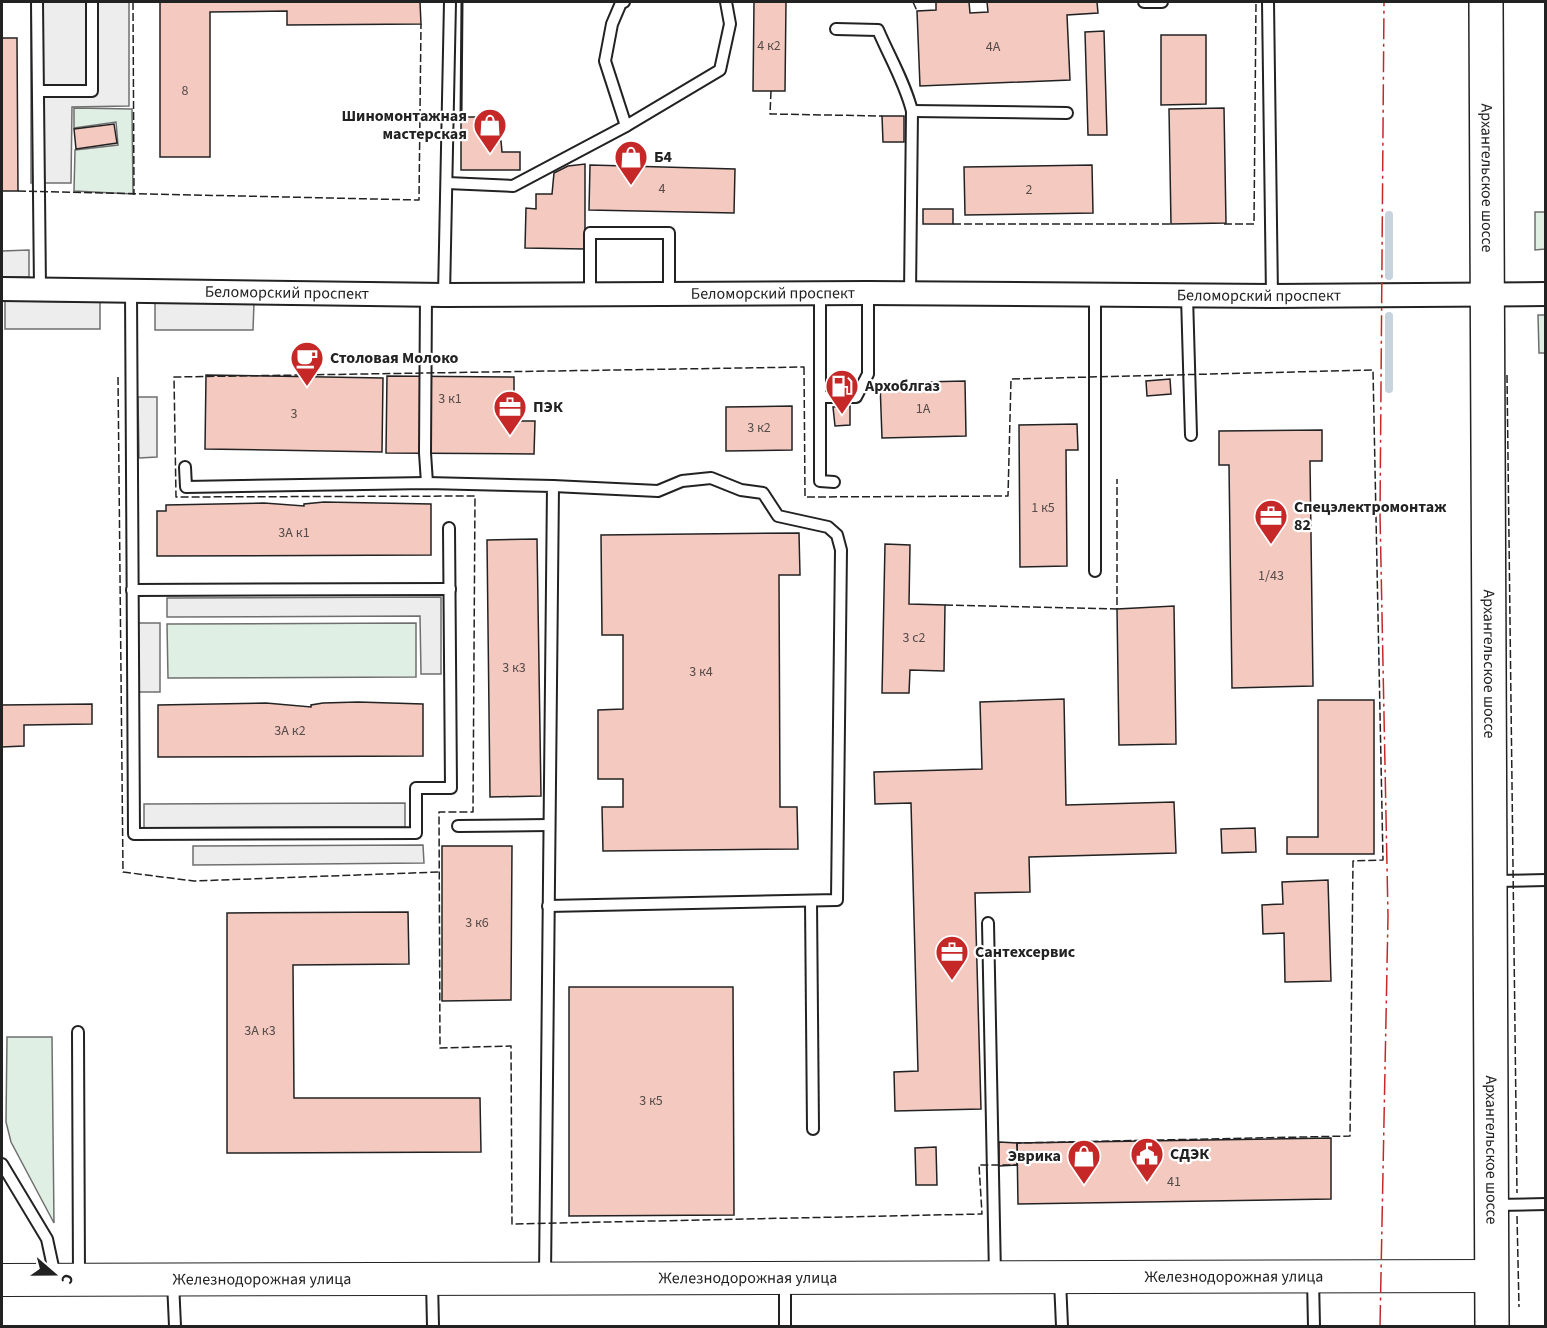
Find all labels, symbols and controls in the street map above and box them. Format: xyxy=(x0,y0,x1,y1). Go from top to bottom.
house number: 4 к2 xyxy=(757,36,781,56)
house number: 4А xyxy=(986,37,1001,57)
house number: 8 xyxy=(182,81,189,101)
street label: Архангельское шоссе xyxy=(1475,103,1498,253)
place label: Шиномонтажная мастерская xyxy=(341,105,467,145)
shop icon: Шиномонтажная мастерская xyxy=(472,107,508,154)
shop icon: Б4 xyxy=(613,139,649,186)
place label: Б4 xyxy=(654,146,673,168)
house number: 4 xyxy=(659,179,666,199)
house number: 2 xyxy=(1026,180,1033,200)
street label: Беломорский проспект xyxy=(205,281,369,305)
street label: Беломорский проспект xyxy=(691,282,855,305)
street label: Беломорский проспект xyxy=(1177,284,1341,307)
cafe icon: Столовая Молоко xyxy=(289,340,325,387)
place label: Столовая Молоко xyxy=(330,347,459,369)
fuel station icon: Архоблгаз xyxy=(824,368,860,415)
place label: Архоблгаз xyxy=(864,375,940,397)
house number: 3 к1 xyxy=(438,389,462,409)
office icon: ПЭК xyxy=(492,389,528,436)
place label: ПЭК xyxy=(533,396,563,418)
house number: 1А xyxy=(916,399,931,419)
house number: 3 xyxy=(291,404,298,424)
house number: 3 к2 xyxy=(747,418,771,438)
place label: Спецэлектромонтаж 82 xyxy=(1294,496,1447,536)
house number: 1 к5 xyxy=(1031,498,1055,518)
office icon: Спецэлектромонтаж 82 xyxy=(1253,498,1289,545)
house number: 3А к1 xyxy=(278,523,310,543)
house number: 1/43 xyxy=(1258,566,1284,586)
street label: Архангельское шоссе xyxy=(1478,589,1500,739)
house number: 3 с2 xyxy=(902,628,926,648)
house number: 3 к3 xyxy=(502,658,526,678)
house number: 3 к4 xyxy=(689,662,713,682)
house number: 3А к2 xyxy=(274,721,306,741)
house number: 3 к6 xyxy=(465,913,489,933)
office icon: Сантехсервис xyxy=(934,934,970,981)
place label: Сантехсервис xyxy=(975,941,1076,963)
house number: 3А к3 xyxy=(244,1021,276,1041)
street label: Архангельское шоссе xyxy=(1480,1075,1503,1225)
house number: 3 к5 xyxy=(639,1091,663,1111)
public building icon: СДЭК xyxy=(1129,1136,1165,1183)
shop icon: Эврика xyxy=(1066,1138,1102,1185)
place label: СДЭК xyxy=(1170,1143,1209,1165)
place label: Эврика xyxy=(1008,1145,1061,1167)
house number: 41 xyxy=(1167,1172,1181,1192)
north arrow xyxy=(24,1244,84,1304)
street label: Железнодорожная улица xyxy=(1145,1265,1323,1288)
street label: Железнодорожная улица xyxy=(659,1267,837,1289)
street label: Железнодорожная улица xyxy=(173,1268,351,1291)
text: С xyxy=(55,1271,79,1287)

